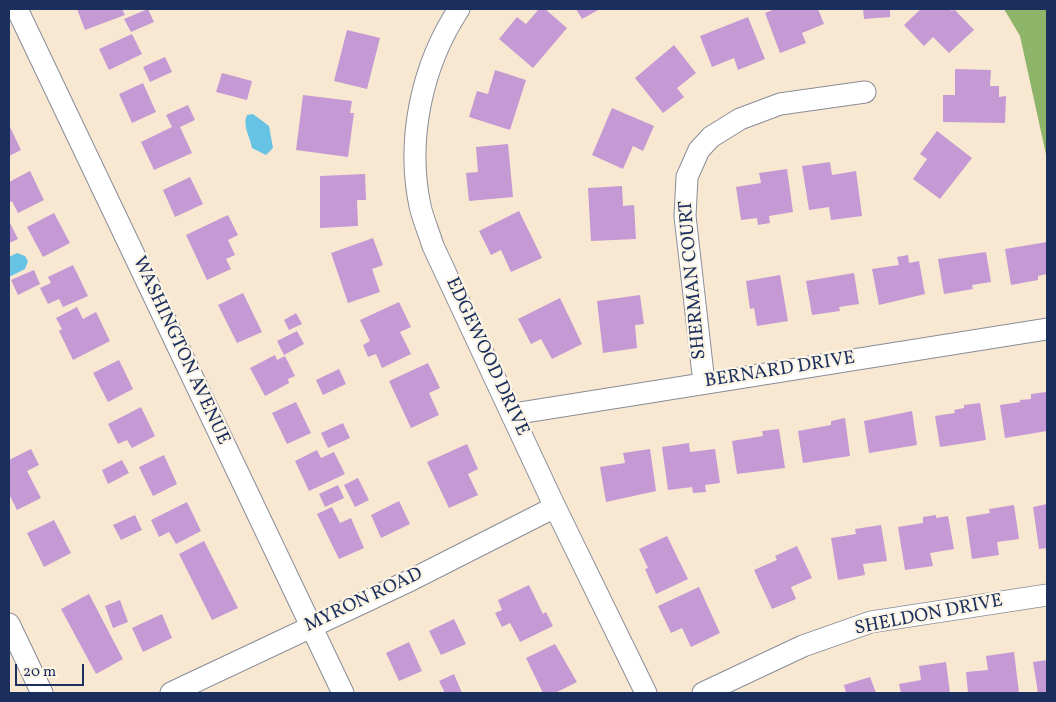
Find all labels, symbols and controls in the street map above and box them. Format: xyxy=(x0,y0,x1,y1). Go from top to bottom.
street label: SHERMAN COURT xyxy=(676,199,712,361)
street label: WASHINGTON AVENUE xyxy=(126,253,234,449)
street label: EDGEWOOD DRIVE xyxy=(439,274,533,440)
street label: BERNARD DRIVE xyxy=(703,348,857,394)
street label: MYRON ROAD xyxy=(301,564,427,638)
street label: SHELDON DRIVE xyxy=(853,590,1005,642)
scale bar xyxy=(18,654,86,686)
text: 20 m xyxy=(23,662,56,683)

